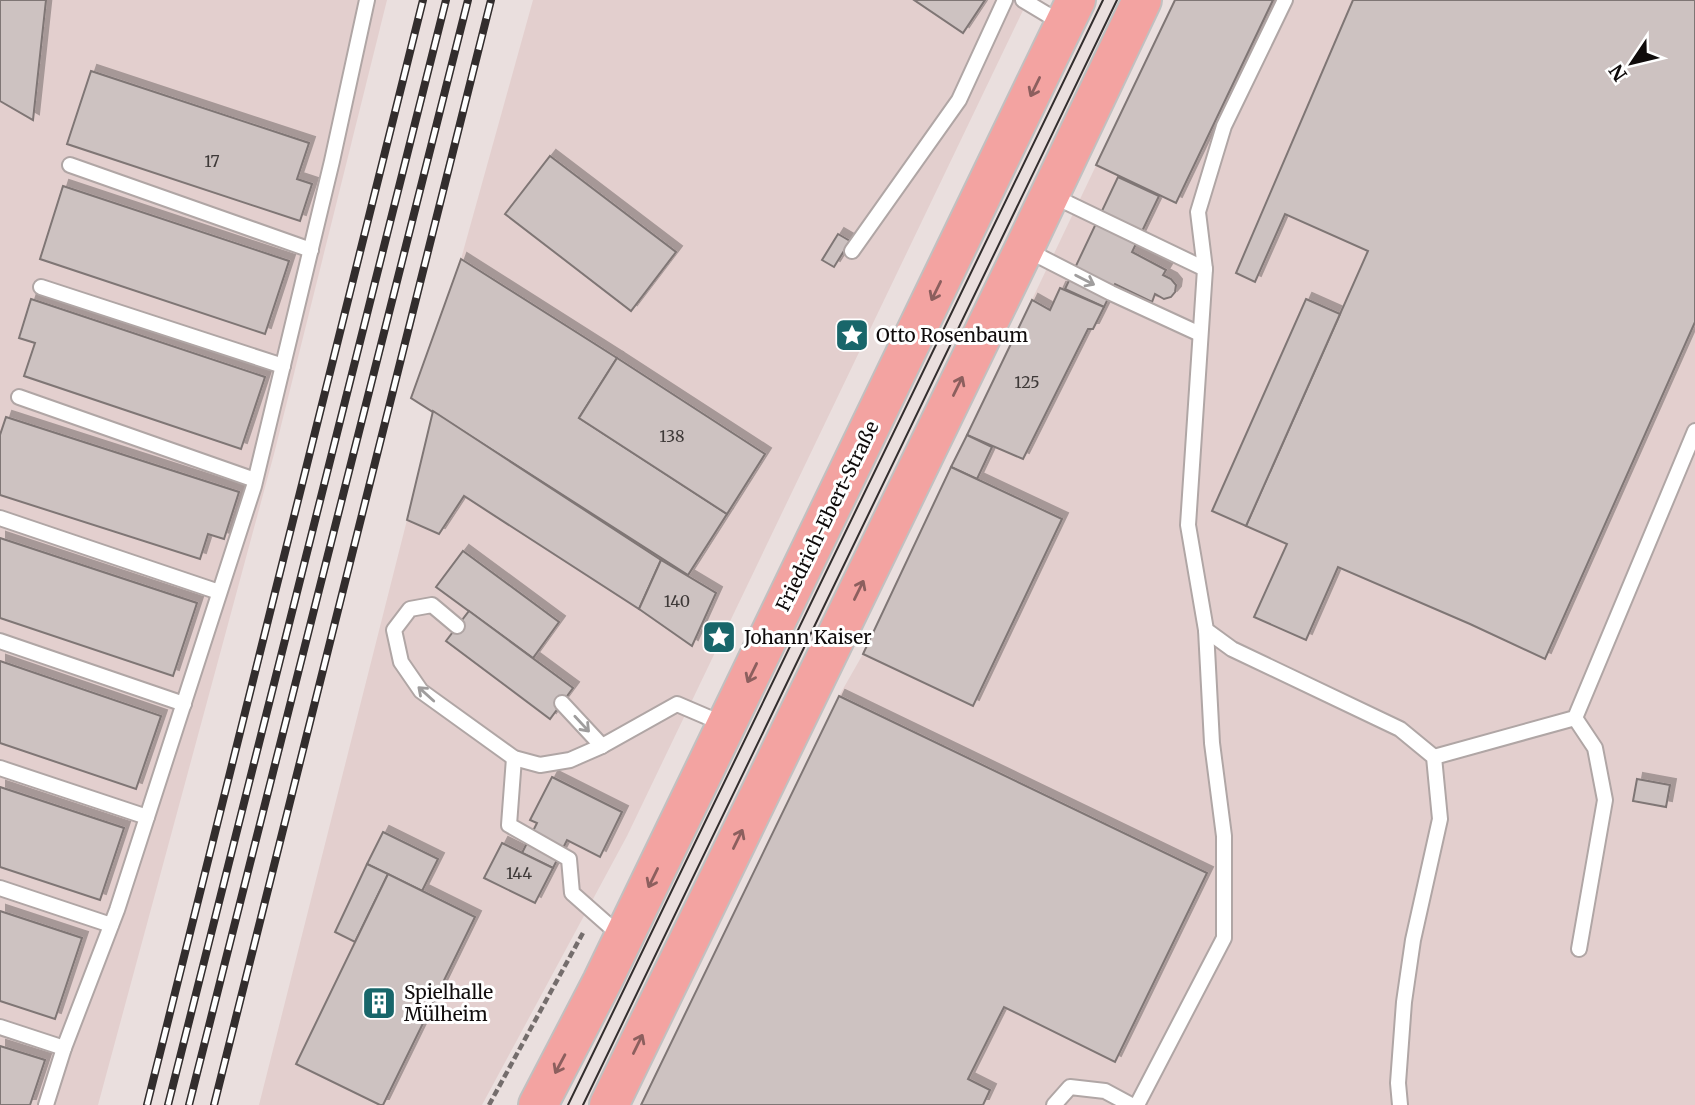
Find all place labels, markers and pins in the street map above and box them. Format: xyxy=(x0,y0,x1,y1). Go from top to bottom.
place icon: Otto Rosenbaum xyxy=(833,316,871,354)
place label: Otto Rosenbaum xyxy=(876,323,1028,347)
place icon: Johann Kaiser xyxy=(700,618,738,656)
place label: Johann Kaiser xyxy=(743,625,872,649)
place label: Spielhalle Mülheim xyxy=(404,980,493,1026)
building icon: Spielhalle Mülheim xyxy=(360,984,398,1022)

